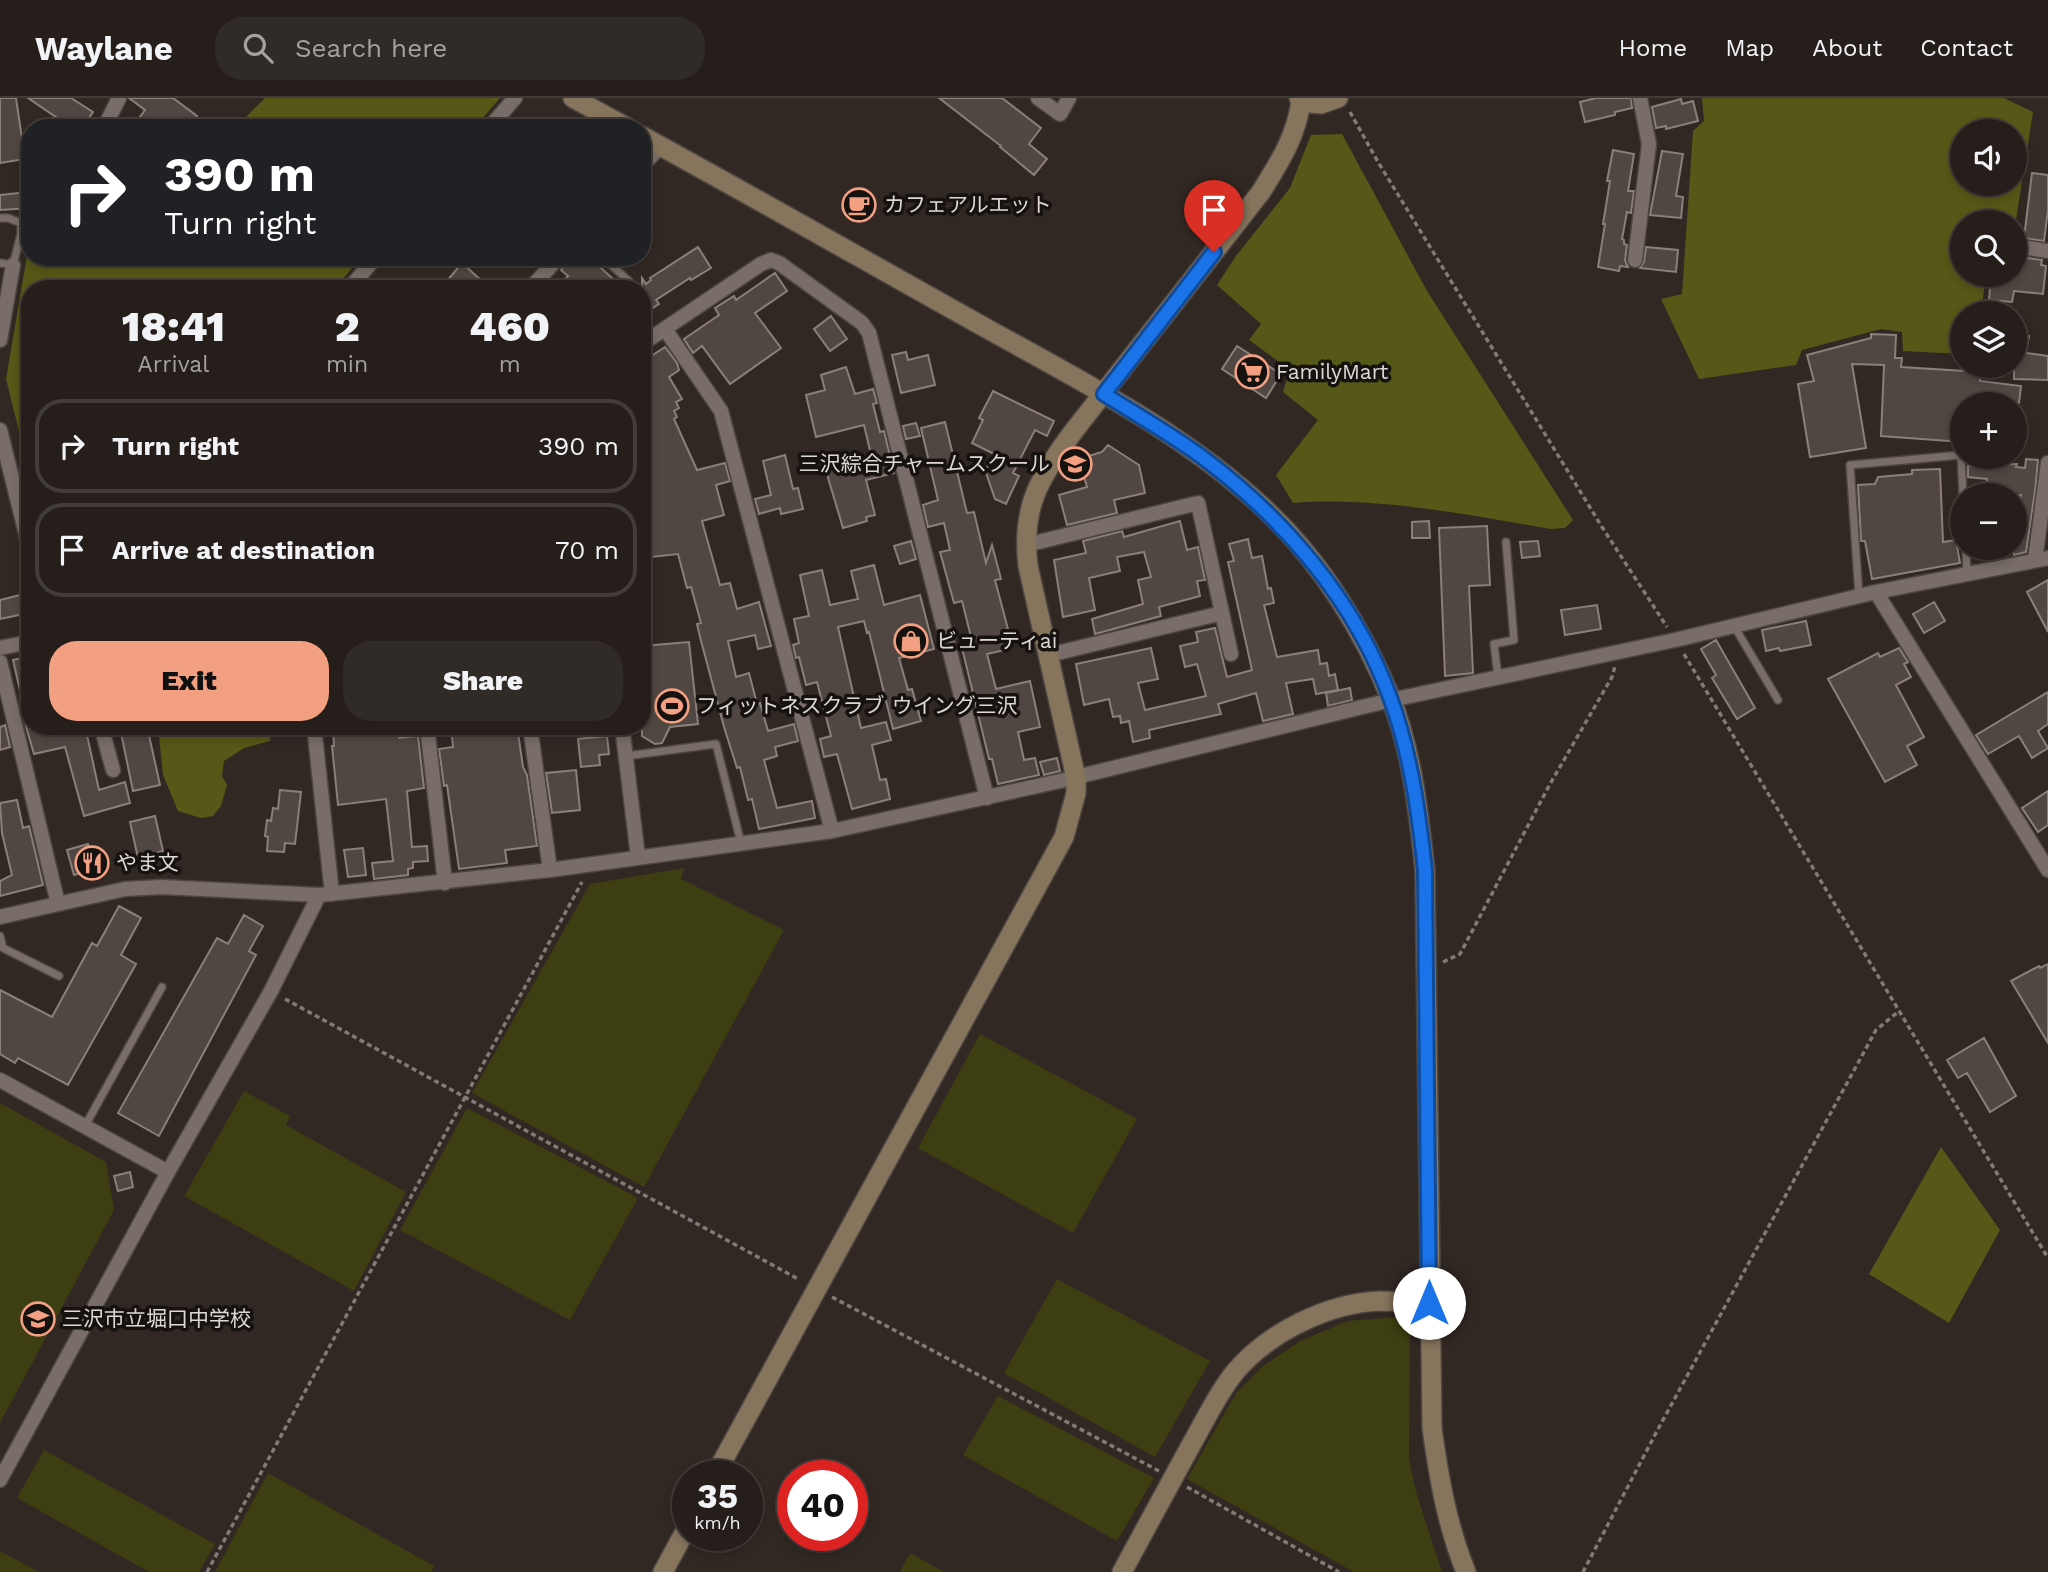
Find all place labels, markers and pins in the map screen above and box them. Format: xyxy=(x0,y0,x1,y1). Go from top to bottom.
pin xyxy=(1184,180,1244,252)
cafe icon: カフェアルエット xyxy=(840,186,878,224)
place label: カフェアルエット xyxy=(884,192,1052,217)
supermarket icon: FamilyMart xyxy=(1233,353,1271,391)
place label: FamilyMart xyxy=(1276,359,1389,384)
school or university icon: 三沢綜合チャームスクール xyxy=(1056,445,1094,483)
place label: 三沢綜合チャームスクール xyxy=(799,451,1050,476)
shop icon: ビューティai xyxy=(892,622,930,660)
place label: ビューティai xyxy=(936,628,1057,653)
sports icon: フィットネスクラブ ウイング三沢 xyxy=(653,687,691,725)
place label: フィットネスクラブ ウイング三沢 xyxy=(696,693,1018,718)
restaurant icon: やま文 xyxy=(73,844,111,882)
place label: やま文 xyxy=(116,850,179,875)
school or university icon: 三沢市立堀口中学校 xyxy=(19,1300,57,1338)
place label: 三沢市立堀口中学校 xyxy=(62,1306,251,1331)

